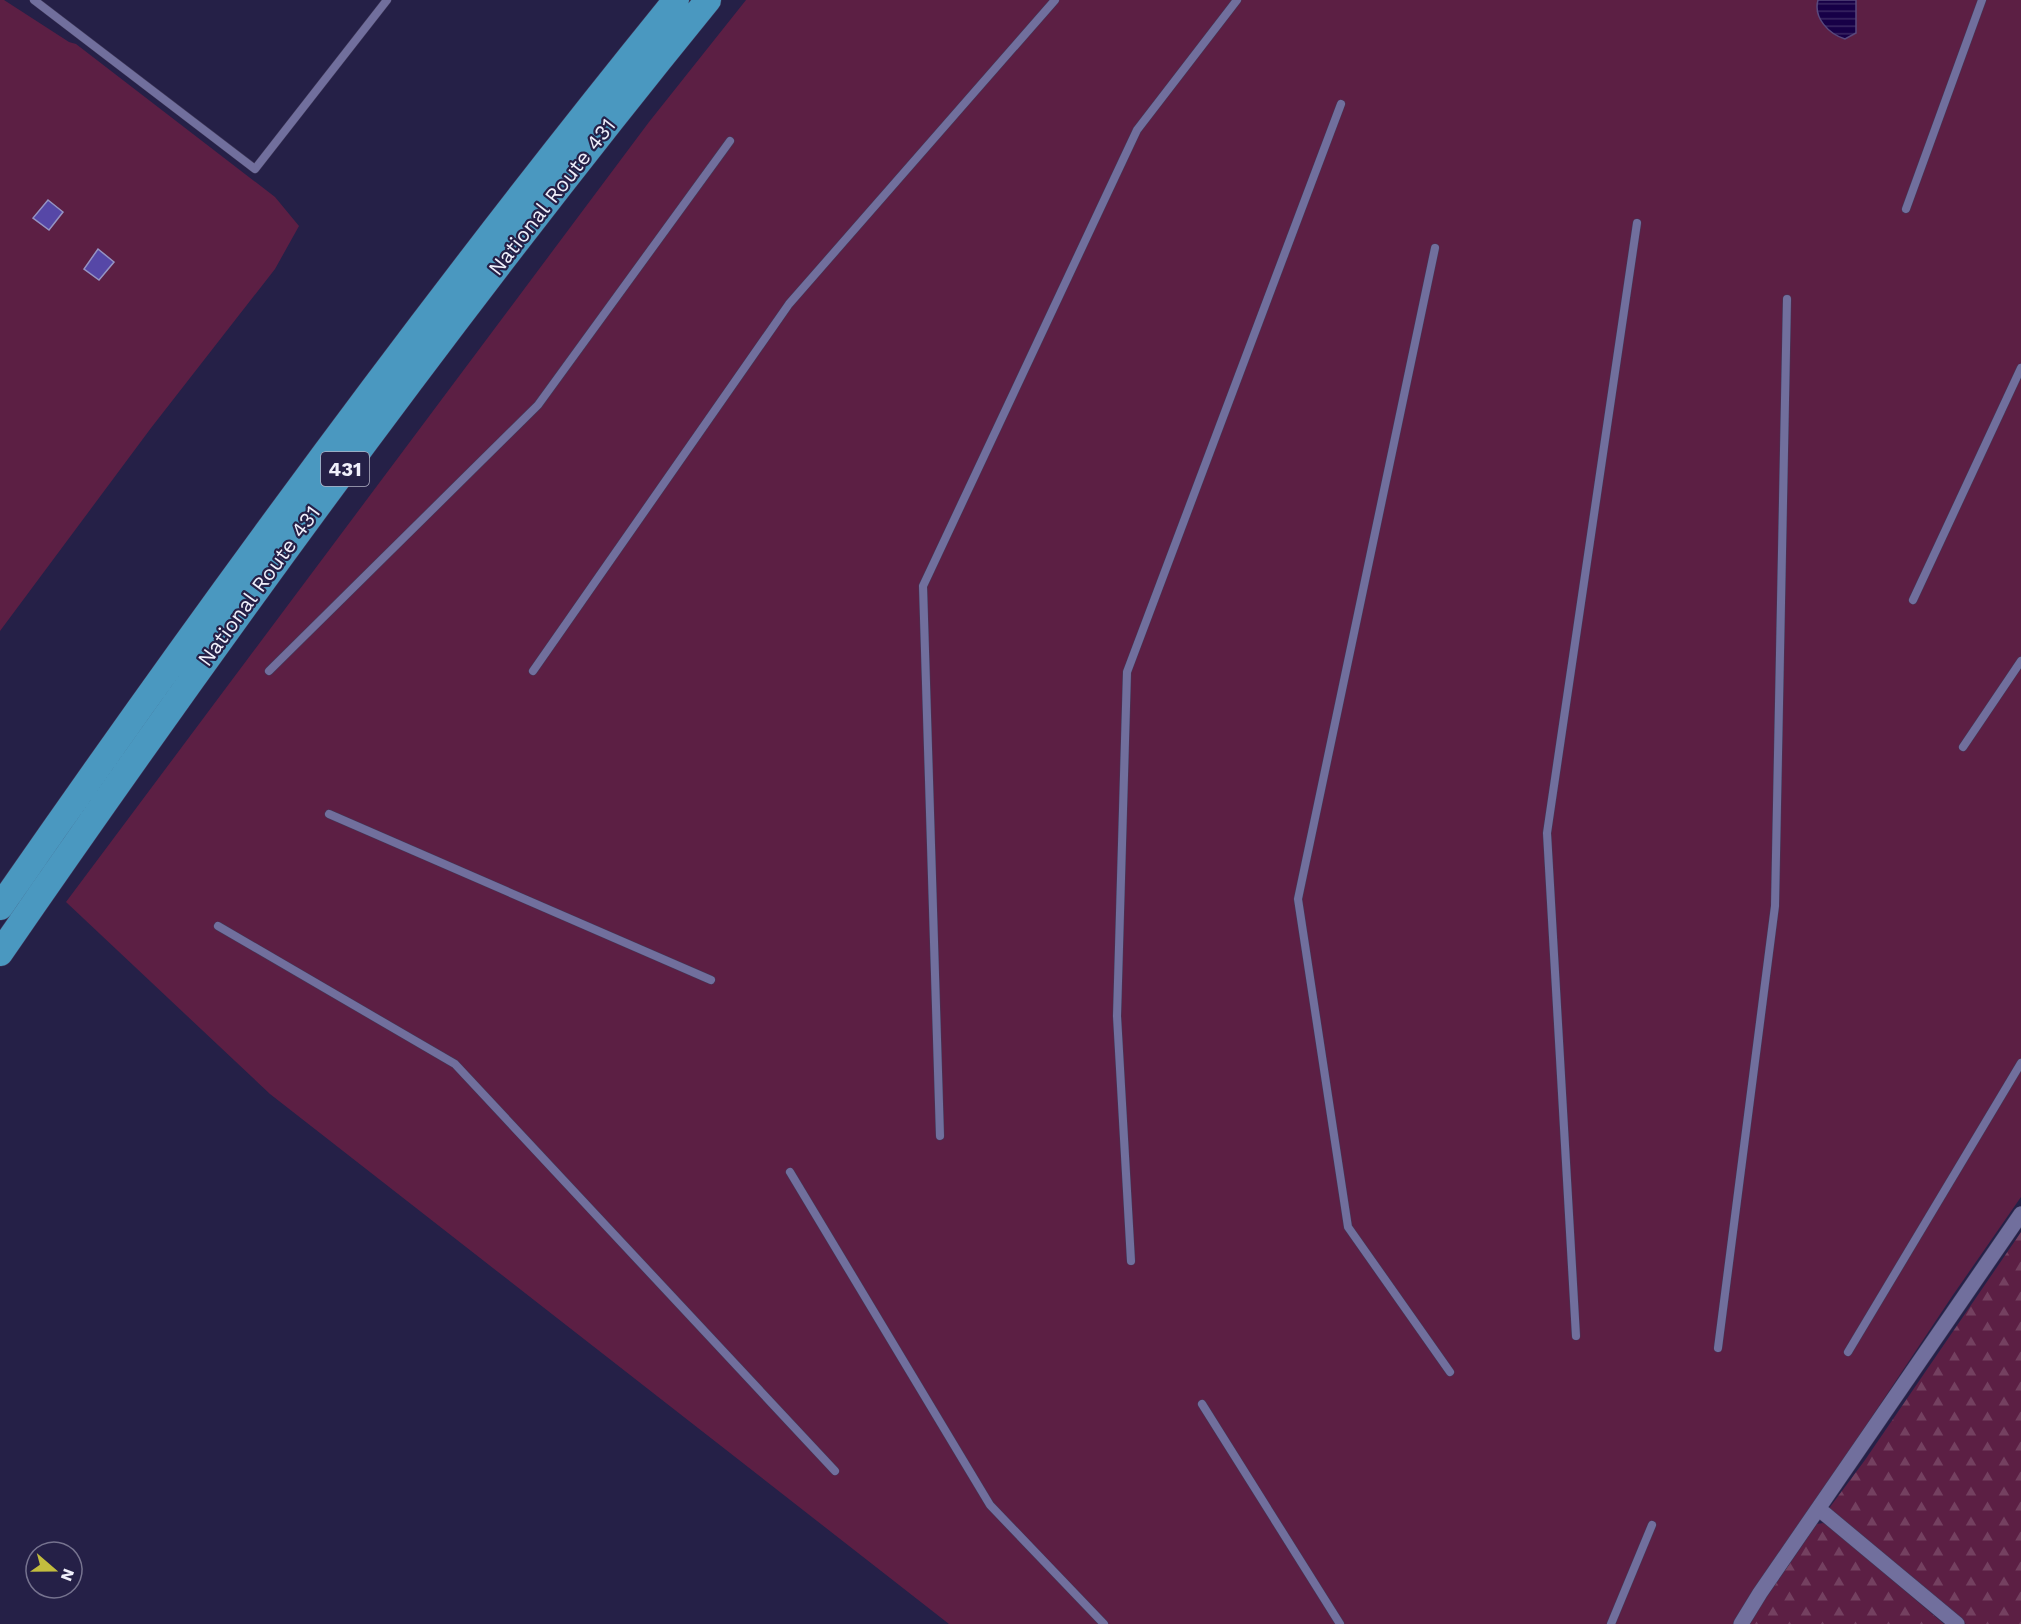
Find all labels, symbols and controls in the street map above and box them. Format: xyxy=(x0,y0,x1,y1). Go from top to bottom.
street label: National Route 431 xyxy=(483,113,621,280)
road number: 431 xyxy=(321,452,369,486)
street label: National Route 431 xyxy=(192,501,325,671)
north arrow xyxy=(24,1540,84,1600)
text: N xyxy=(57,1566,79,1584)

